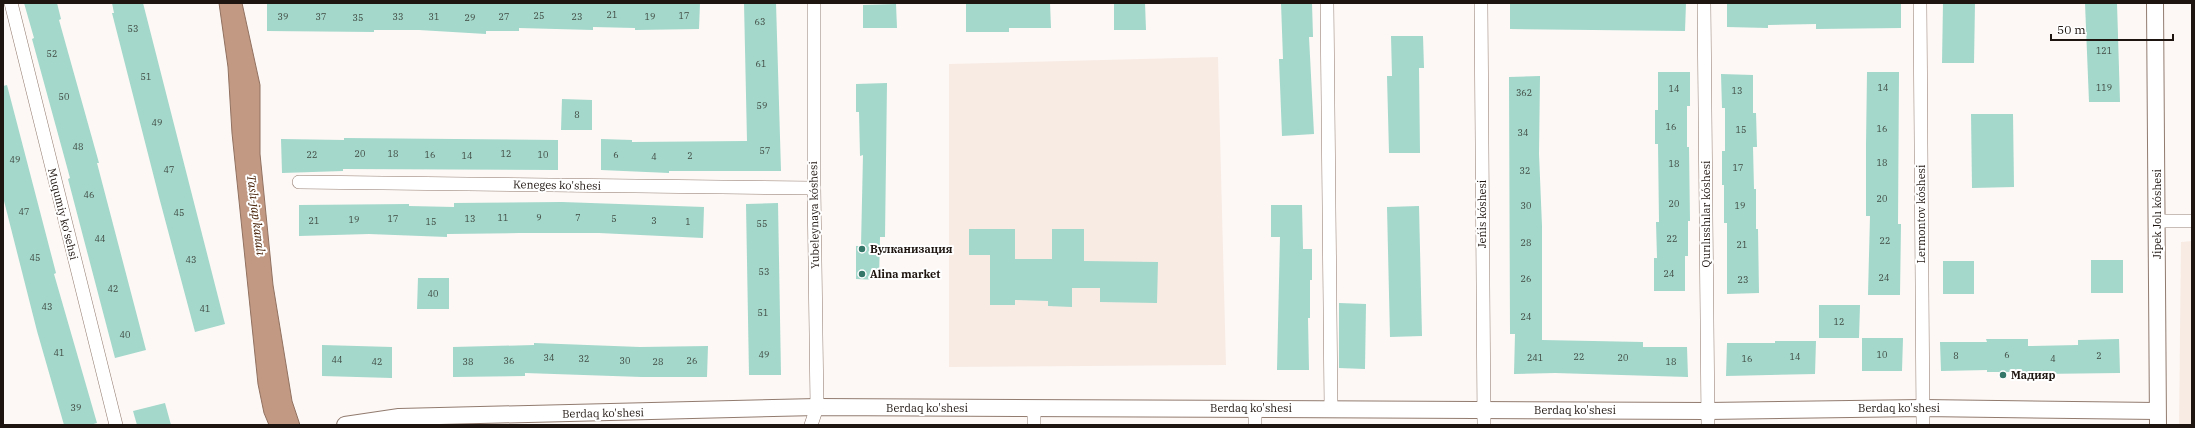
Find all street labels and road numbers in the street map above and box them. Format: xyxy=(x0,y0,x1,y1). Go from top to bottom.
street label: Qurılısshılar kóshesi xyxy=(1699,160,1713,267)
street label: Yubeleynaya kóshesi xyxy=(806,161,822,269)
street label: Lermontov kóshesi xyxy=(1914,164,1928,263)
street label: Muqumiy ko'sehsi xyxy=(45,167,81,262)
street label: Jipek Jolı kóshesi xyxy=(2150,168,2164,259)
street label: Keneges ko'shesi xyxy=(513,177,602,193)
street label: Jeńis kóshesi xyxy=(1475,179,1489,248)
street label: Berdaq ko'shesi xyxy=(886,401,968,415)
street label: Berdaq ko'shesi xyxy=(1210,401,1292,415)
street label: Berdaq ko'shesi xyxy=(1858,401,1940,415)
street label: Berdaq ko'shesi xyxy=(1534,403,1616,417)
street label: Berdaq ko'shesi xyxy=(562,405,645,421)

